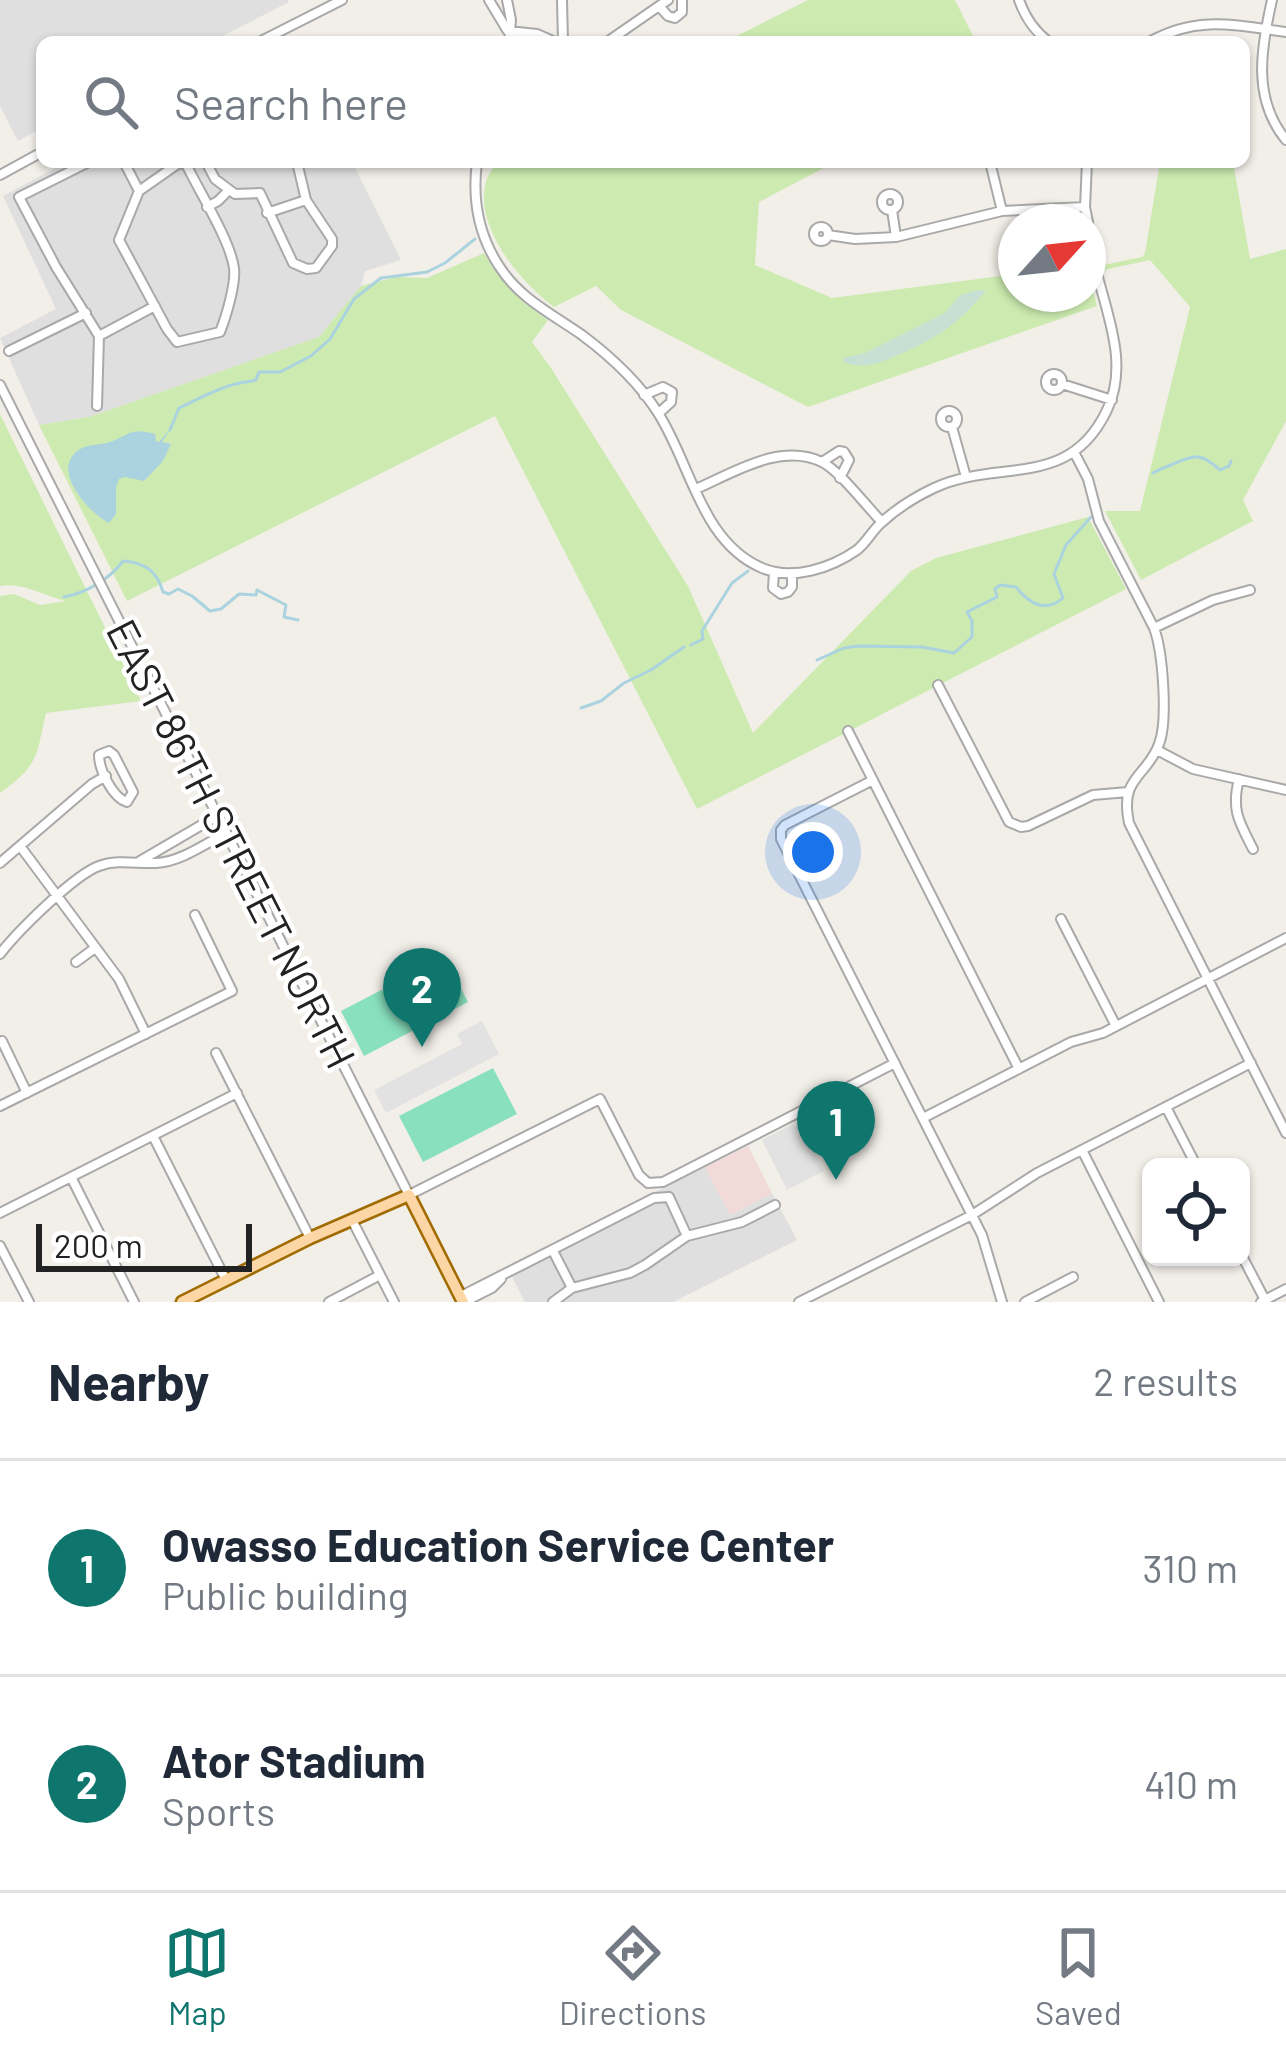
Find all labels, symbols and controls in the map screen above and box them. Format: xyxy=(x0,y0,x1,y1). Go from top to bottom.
search box xyxy=(36,36,1250,168)
icon: search xyxy=(78,69,144,135)
text: Search here xyxy=(174,75,408,129)
north arrow xyxy=(998,204,1106,312)
street label: EAST 86TH STREET NORTH xyxy=(98,611,368,1076)
your location xyxy=(783,822,843,882)
pin: 2 xyxy=(383,948,461,1047)
pin: 1 xyxy=(797,1081,875,1180)
map controls xyxy=(1142,1158,1250,1266)
button: locate xyxy=(1142,1158,1250,1266)
scale bar xyxy=(36,1218,252,1271)
text: 200 m xyxy=(54,1225,143,1265)
text: Nearby xyxy=(48,1350,209,1411)
text: 2 results xyxy=(1093,1357,1238,1404)
text: Owasso Education Service Center xyxy=(162,1517,834,1571)
text: 1 xyxy=(80,1544,94,1591)
text: 310 m xyxy=(1142,1544,1238,1591)
text: Public building xyxy=(162,1571,409,1618)
text: Ator Stadium xyxy=(162,1733,426,1787)
text: 2 xyxy=(76,1760,98,1807)
text: 410 m xyxy=(1144,1760,1238,1807)
text: Sports xyxy=(162,1787,275,1834)
tab: Map xyxy=(164,1920,230,2032)
tab: Directions xyxy=(559,1920,706,2032)
tab: Saved xyxy=(1035,1920,1122,2032)

